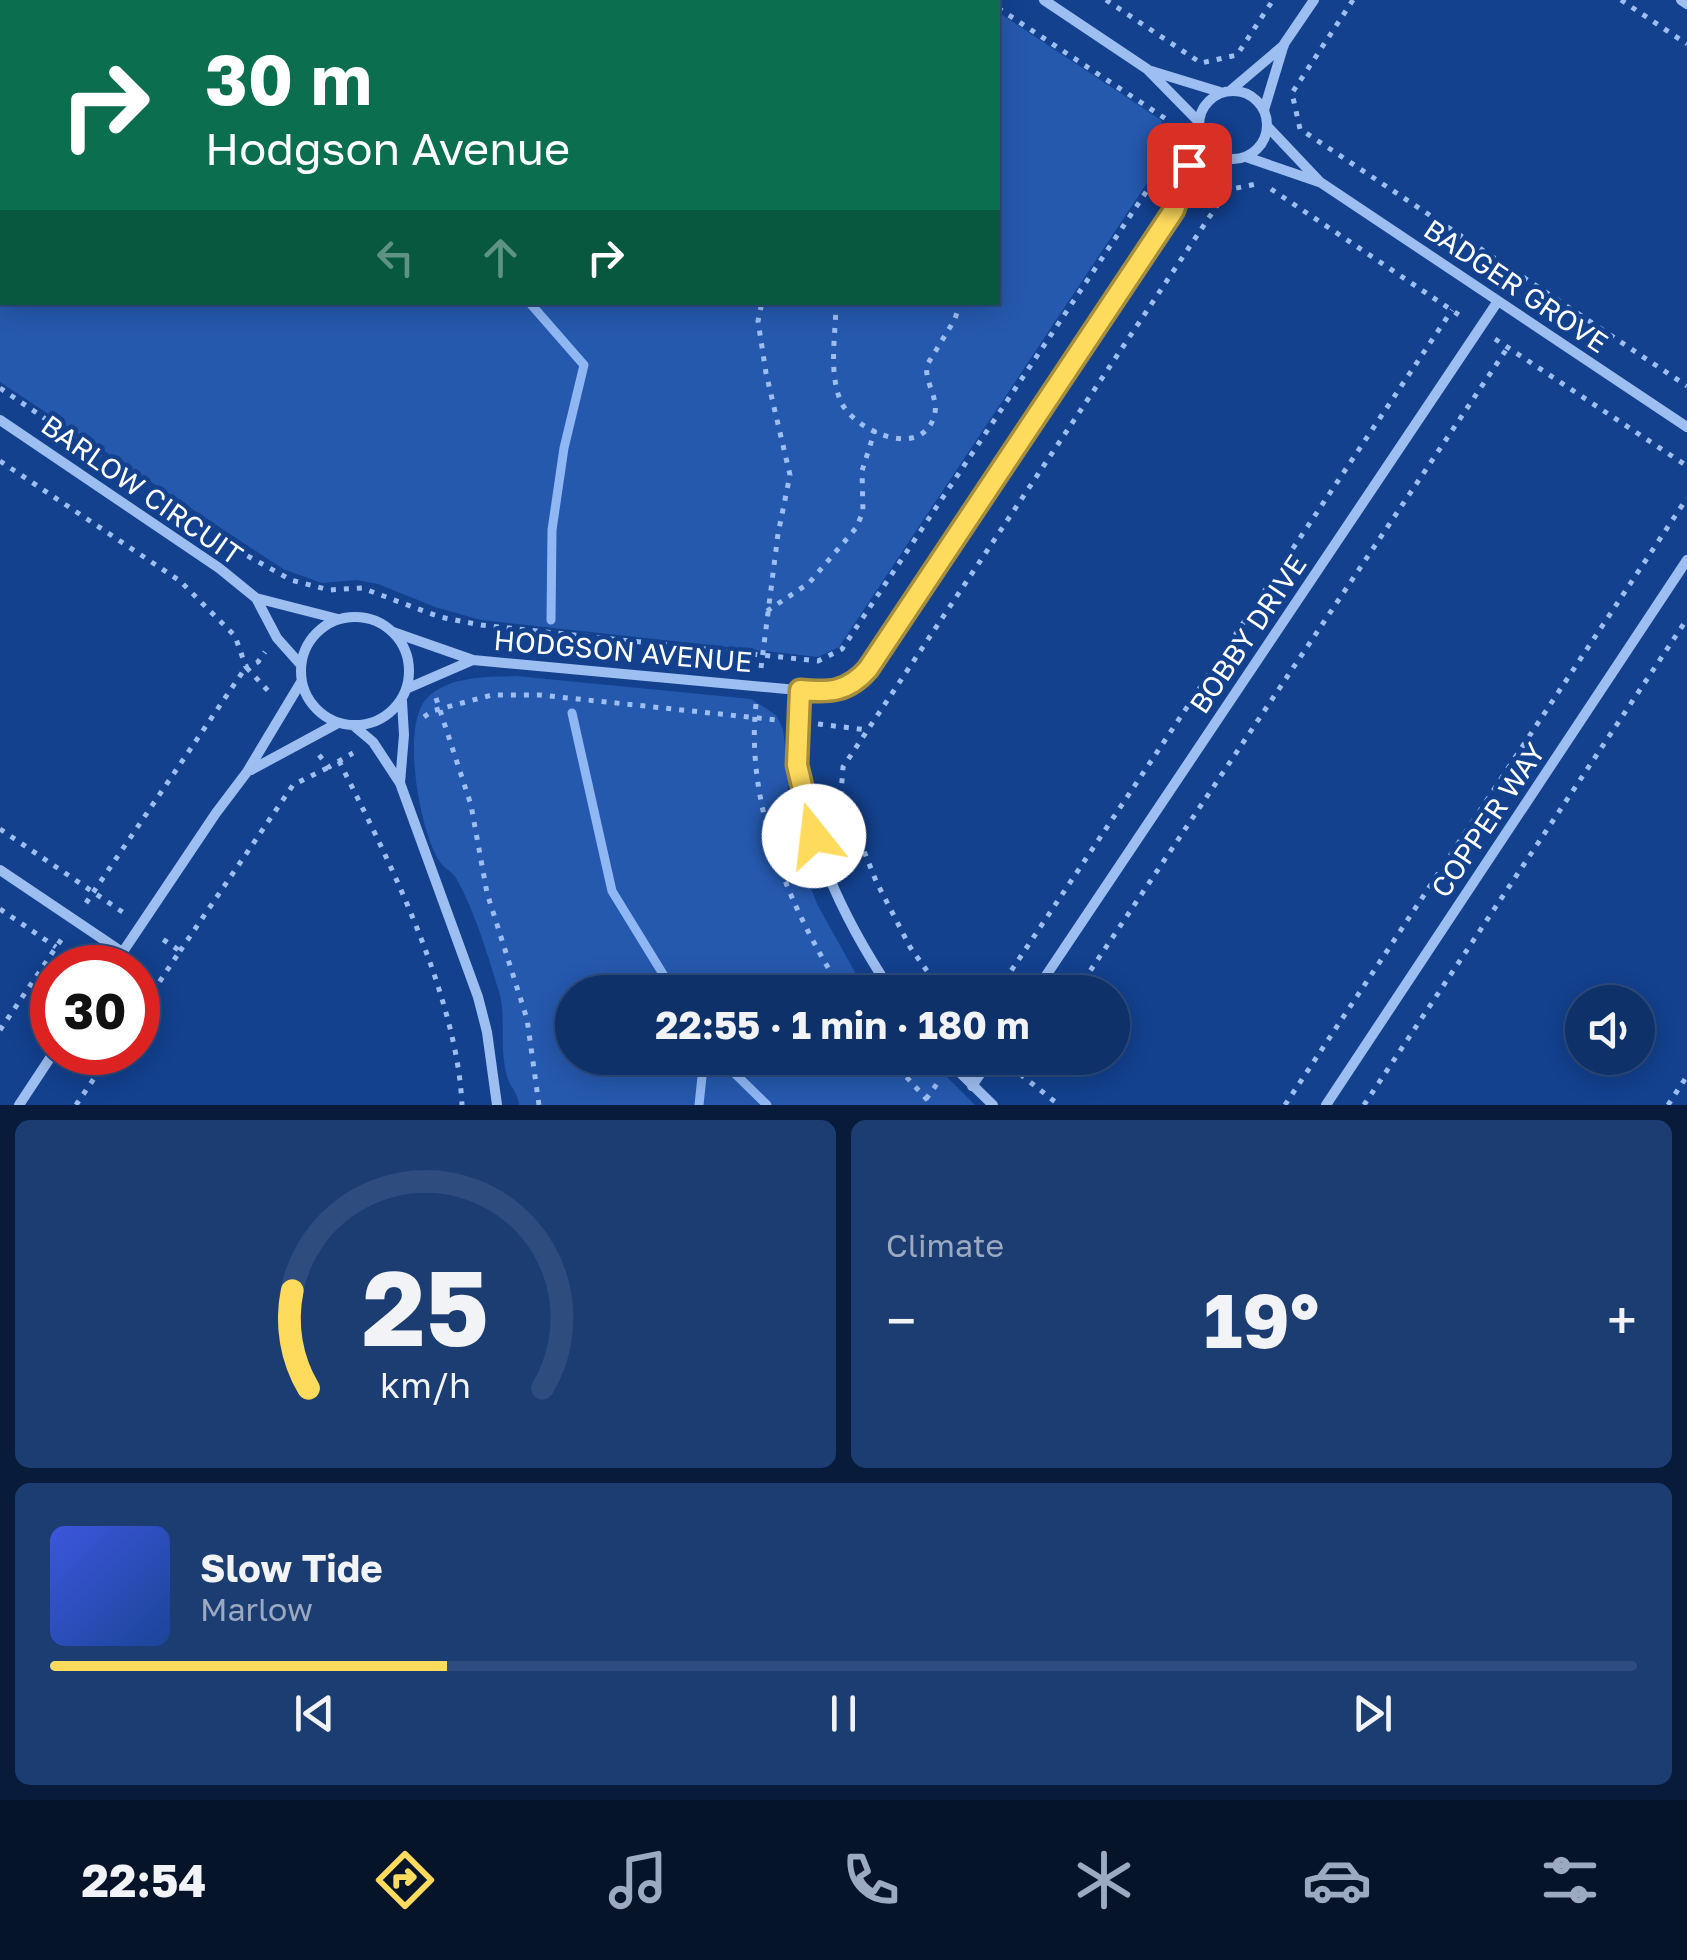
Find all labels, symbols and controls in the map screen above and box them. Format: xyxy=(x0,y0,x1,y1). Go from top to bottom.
text: 30 m xyxy=(205,36,372,120)
icon: right xyxy=(40,40,170,170)
text: Hodgson Avenue xyxy=(205,121,570,175)
pin xyxy=(1147,123,1232,208)
icon: arrive xyxy=(1162,138,1217,193)
street label: BADGER GROVE xyxy=(1418,212,1614,359)
icon: left xyxy=(368,230,423,285)
icon: ahead xyxy=(473,230,528,285)
icon: right xyxy=(578,230,633,285)
street label: BARLOW CIRCUIT xyxy=(35,408,249,571)
street label: BOBBY DRIVE xyxy=(1182,548,1313,719)
street label: HODGSON AVENUE xyxy=(493,623,754,678)
street label: COPPER WAY xyxy=(1424,736,1551,903)
position arrow xyxy=(762,784,866,888)
speed limit sign: 30 xyxy=(30,945,160,1075)
map controls xyxy=(1565,985,1655,1075)
button: sound xyxy=(1565,985,1655,1075)
text: 22:55 · 1 min · 180 m xyxy=(655,1002,1030,1047)
text: Climate xyxy=(886,1226,1004,1264)
text: 25 xyxy=(362,1244,489,1369)
text: 19° xyxy=(1204,1274,1319,1365)
text: − xyxy=(886,1287,916,1353)
text: + xyxy=(1607,1287,1637,1353)
text: km/h xyxy=(380,1363,471,1406)
text: Slow Tide xyxy=(200,1545,383,1590)
text: Marlow xyxy=(200,1590,313,1628)
icon: previous xyxy=(287,1686,342,1741)
icon: pause xyxy=(816,1686,871,1741)
icon: next xyxy=(1345,1686,1400,1741)
icon: directions xyxy=(370,1845,440,1915)
icon: music xyxy=(603,1845,673,1915)
icon: phone xyxy=(836,1845,906,1915)
icon: climate xyxy=(1069,1845,1139,1915)
icon: car xyxy=(1302,1845,1372,1915)
icon: filters xyxy=(1535,1845,1605,1915)
text: 22:54 xyxy=(82,1853,206,1907)

